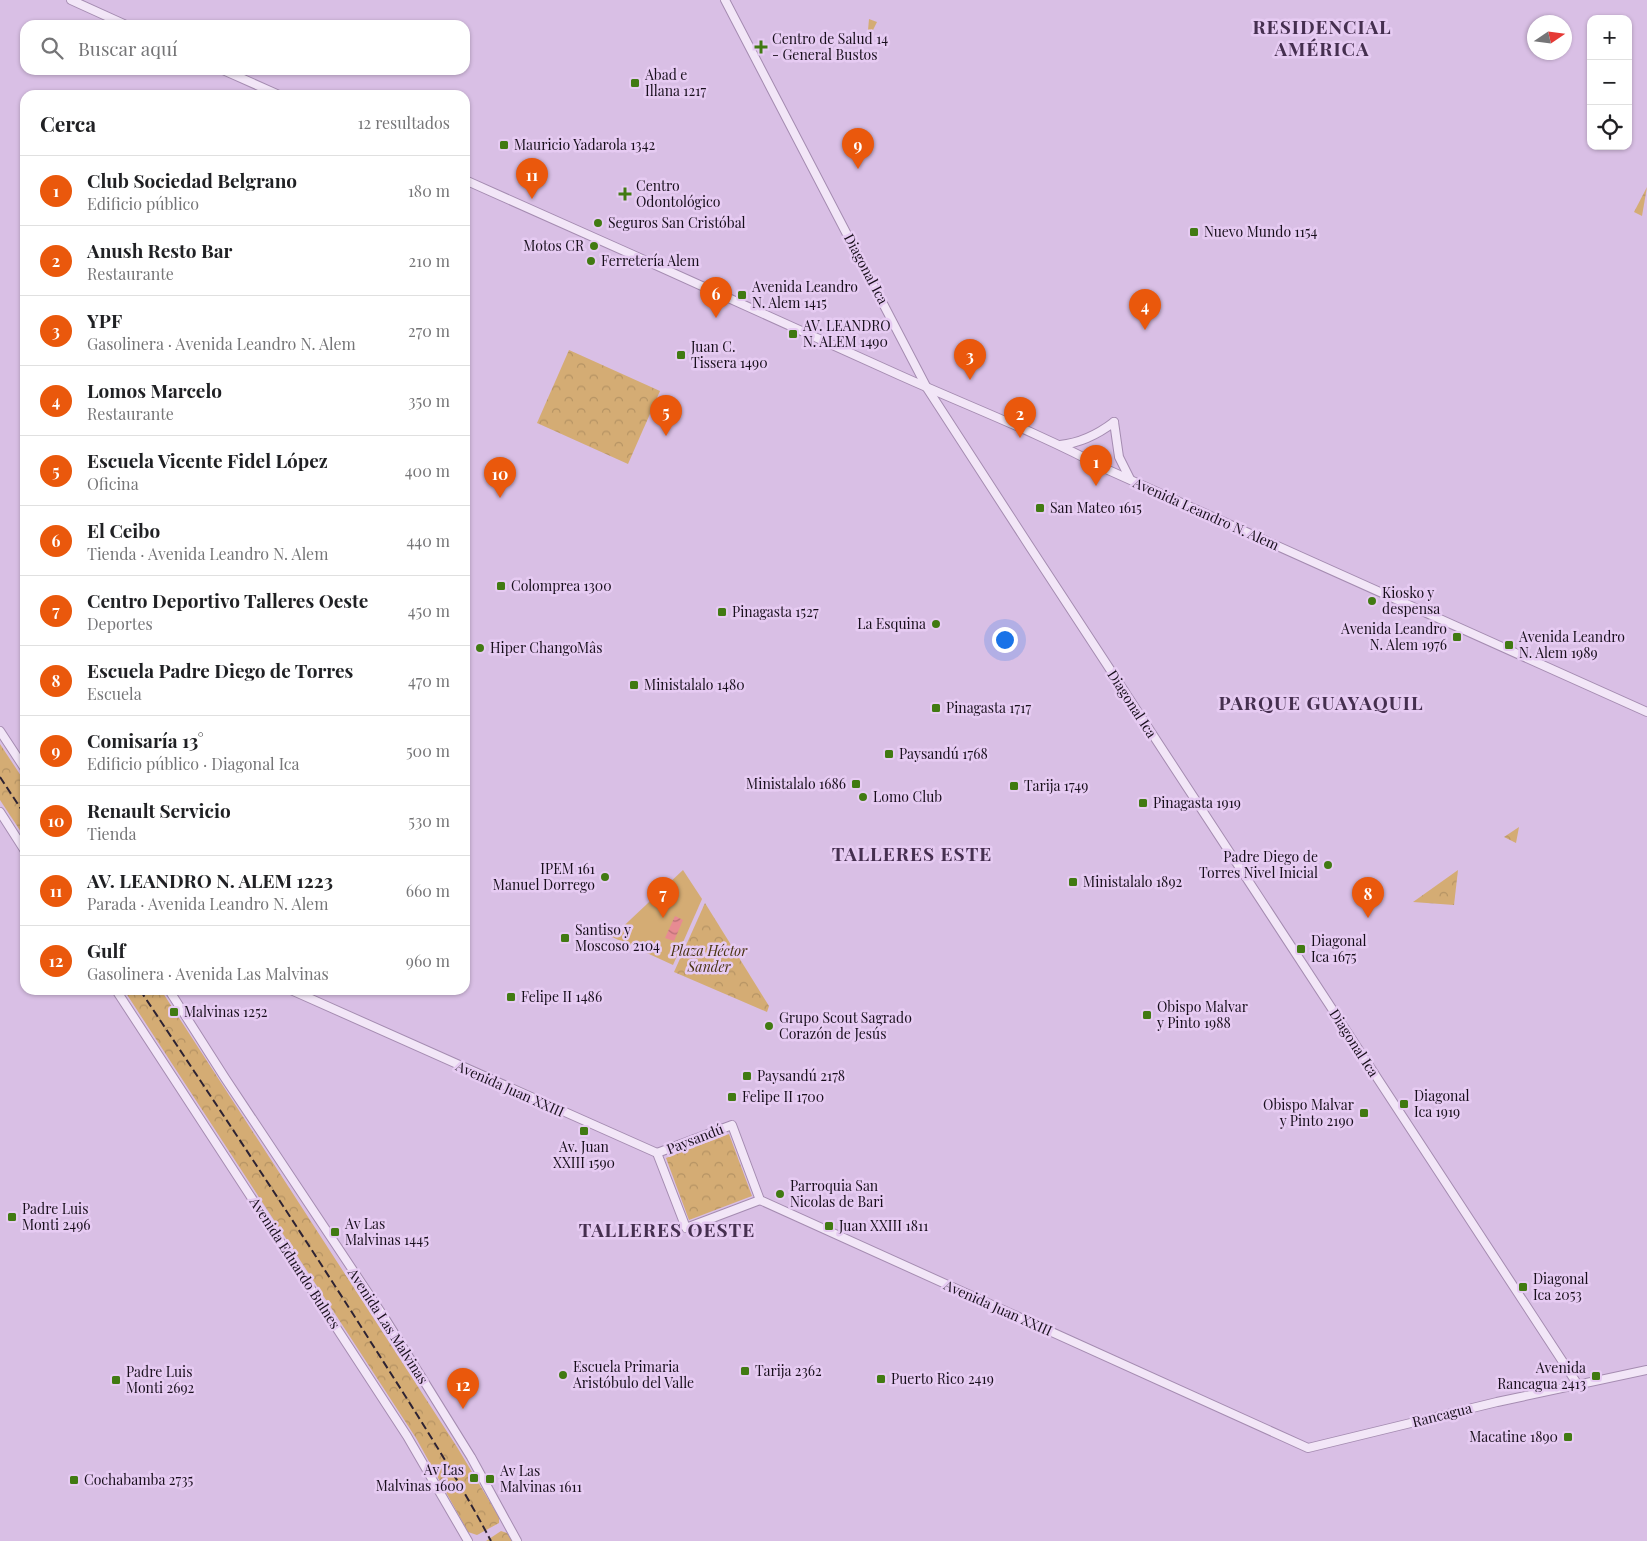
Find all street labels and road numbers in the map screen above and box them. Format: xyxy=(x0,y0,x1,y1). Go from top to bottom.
street label: Diagonal Ica xyxy=(840,230,893,307)
street label: Avenida Leandro N. Alem xyxy=(1129,472,1283,555)
street label: Diagonal Ica xyxy=(1103,666,1161,741)
street label: Diagonal Ica xyxy=(1325,1005,1383,1080)
street label: Avenida Juan XXIII xyxy=(452,1056,568,1121)
street label: Paysandú xyxy=(664,1119,726,1158)
street label: Avenida Eduardo Bulnes xyxy=(245,1193,345,1332)
street label: Avenida Las Malvinas xyxy=(343,1263,433,1387)
street label: Avenida Juan XXIII xyxy=(940,1275,1056,1340)
street label: Rancagua xyxy=(1410,1398,1474,1431)

